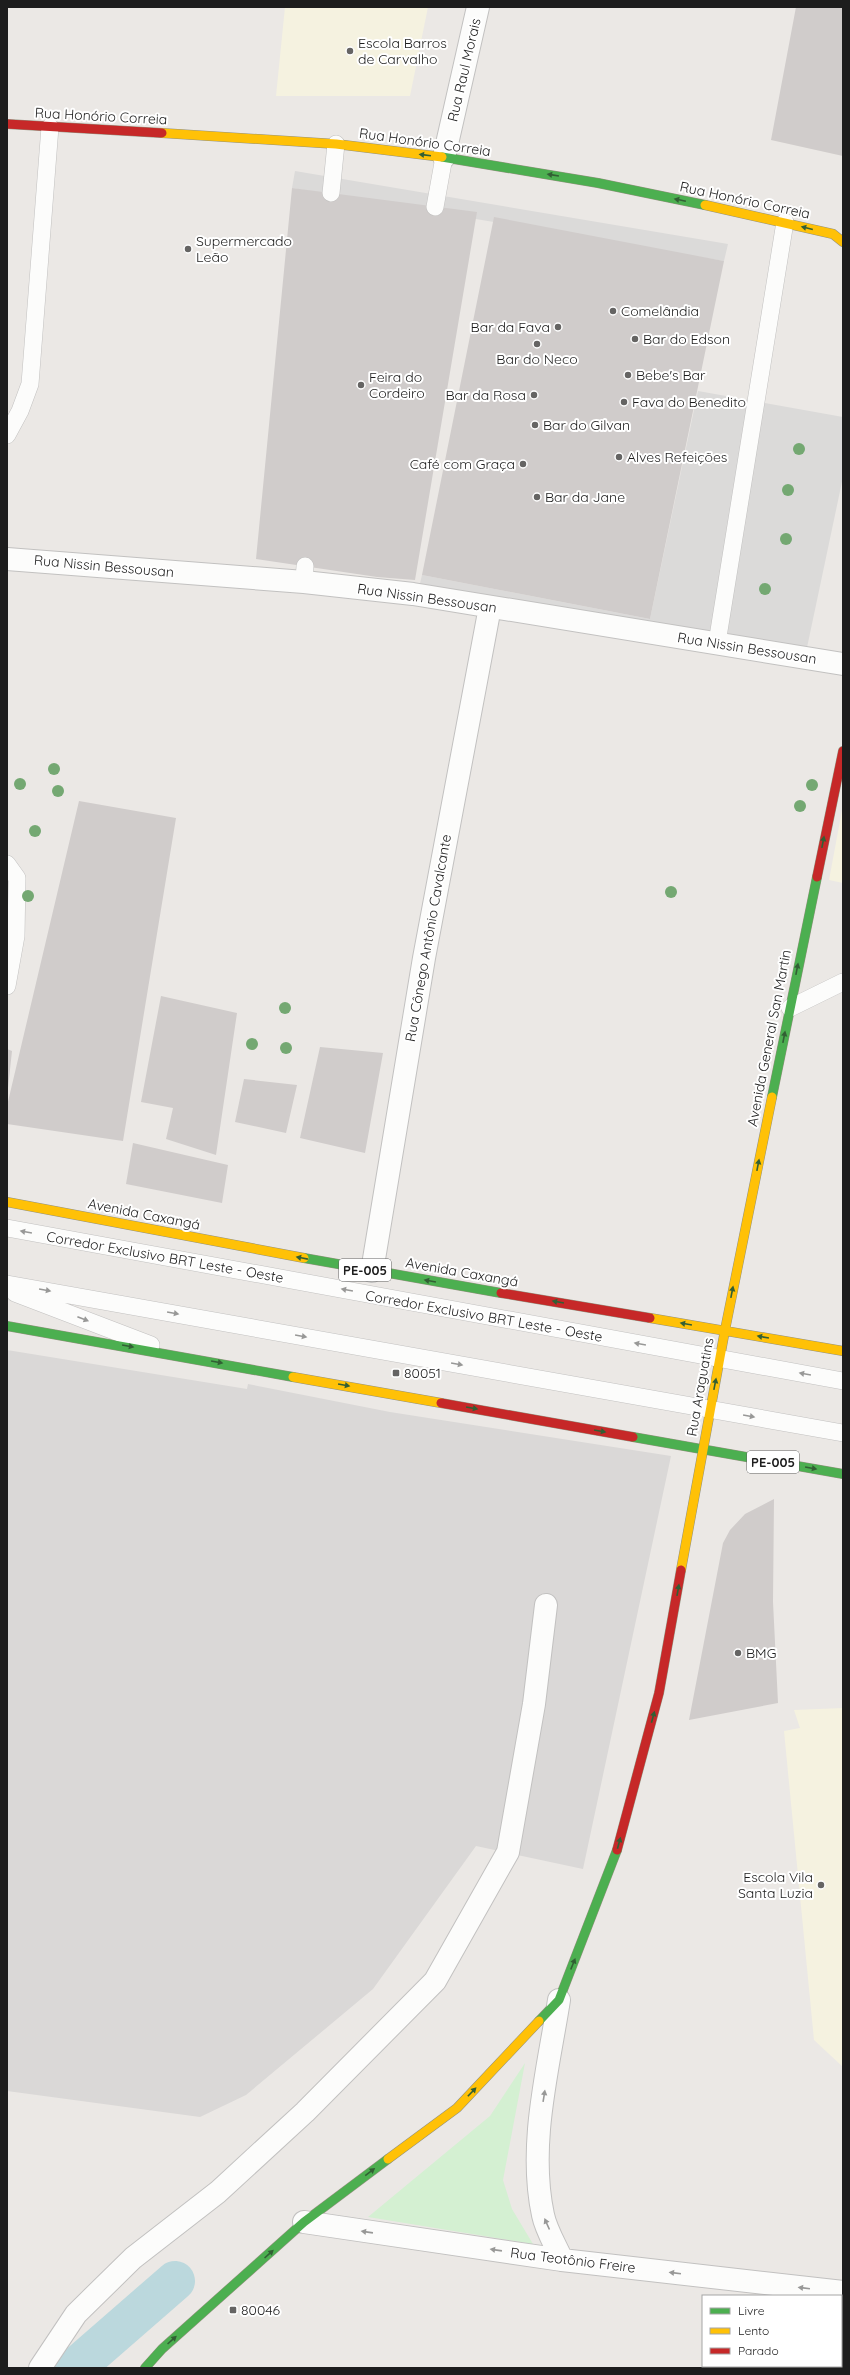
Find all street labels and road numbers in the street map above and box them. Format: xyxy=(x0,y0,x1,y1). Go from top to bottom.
street label: Rua Raul Morais xyxy=(443,17,485,123)
street label: Rua Honório Correia xyxy=(34,104,168,128)
street label: Rua Honório Correia xyxy=(358,124,492,160)
street label: Rua Honório Correia xyxy=(678,177,812,223)
street label: Rua Nissin Bessousan xyxy=(33,551,175,581)
street label: Rua Nissin Bessousan xyxy=(356,579,498,617)
street label: Rua Nissin Bessousan xyxy=(676,628,818,668)
street label: Rua Cônego Antônio Cavalcante xyxy=(401,833,455,1043)
street label: Avenida General San Martin xyxy=(743,948,795,1128)
street label: Avenida Caxangá xyxy=(86,1194,202,1234)
street label: Corredor Exclusivo BRT Leste - Oeste xyxy=(45,1227,285,1287)
street label: Avenida Caxangá xyxy=(404,1253,520,1291)
road number: PE-005 xyxy=(339,1259,391,1281)
street label: Corredor Exclusivo BRT Leste - Oeste xyxy=(364,1286,604,1346)
street label: Rua Araguatins xyxy=(682,1336,718,1438)
road number: PE-005 xyxy=(747,1451,799,1473)
street label: Rua Teotônio Freire xyxy=(509,2243,637,2277)

